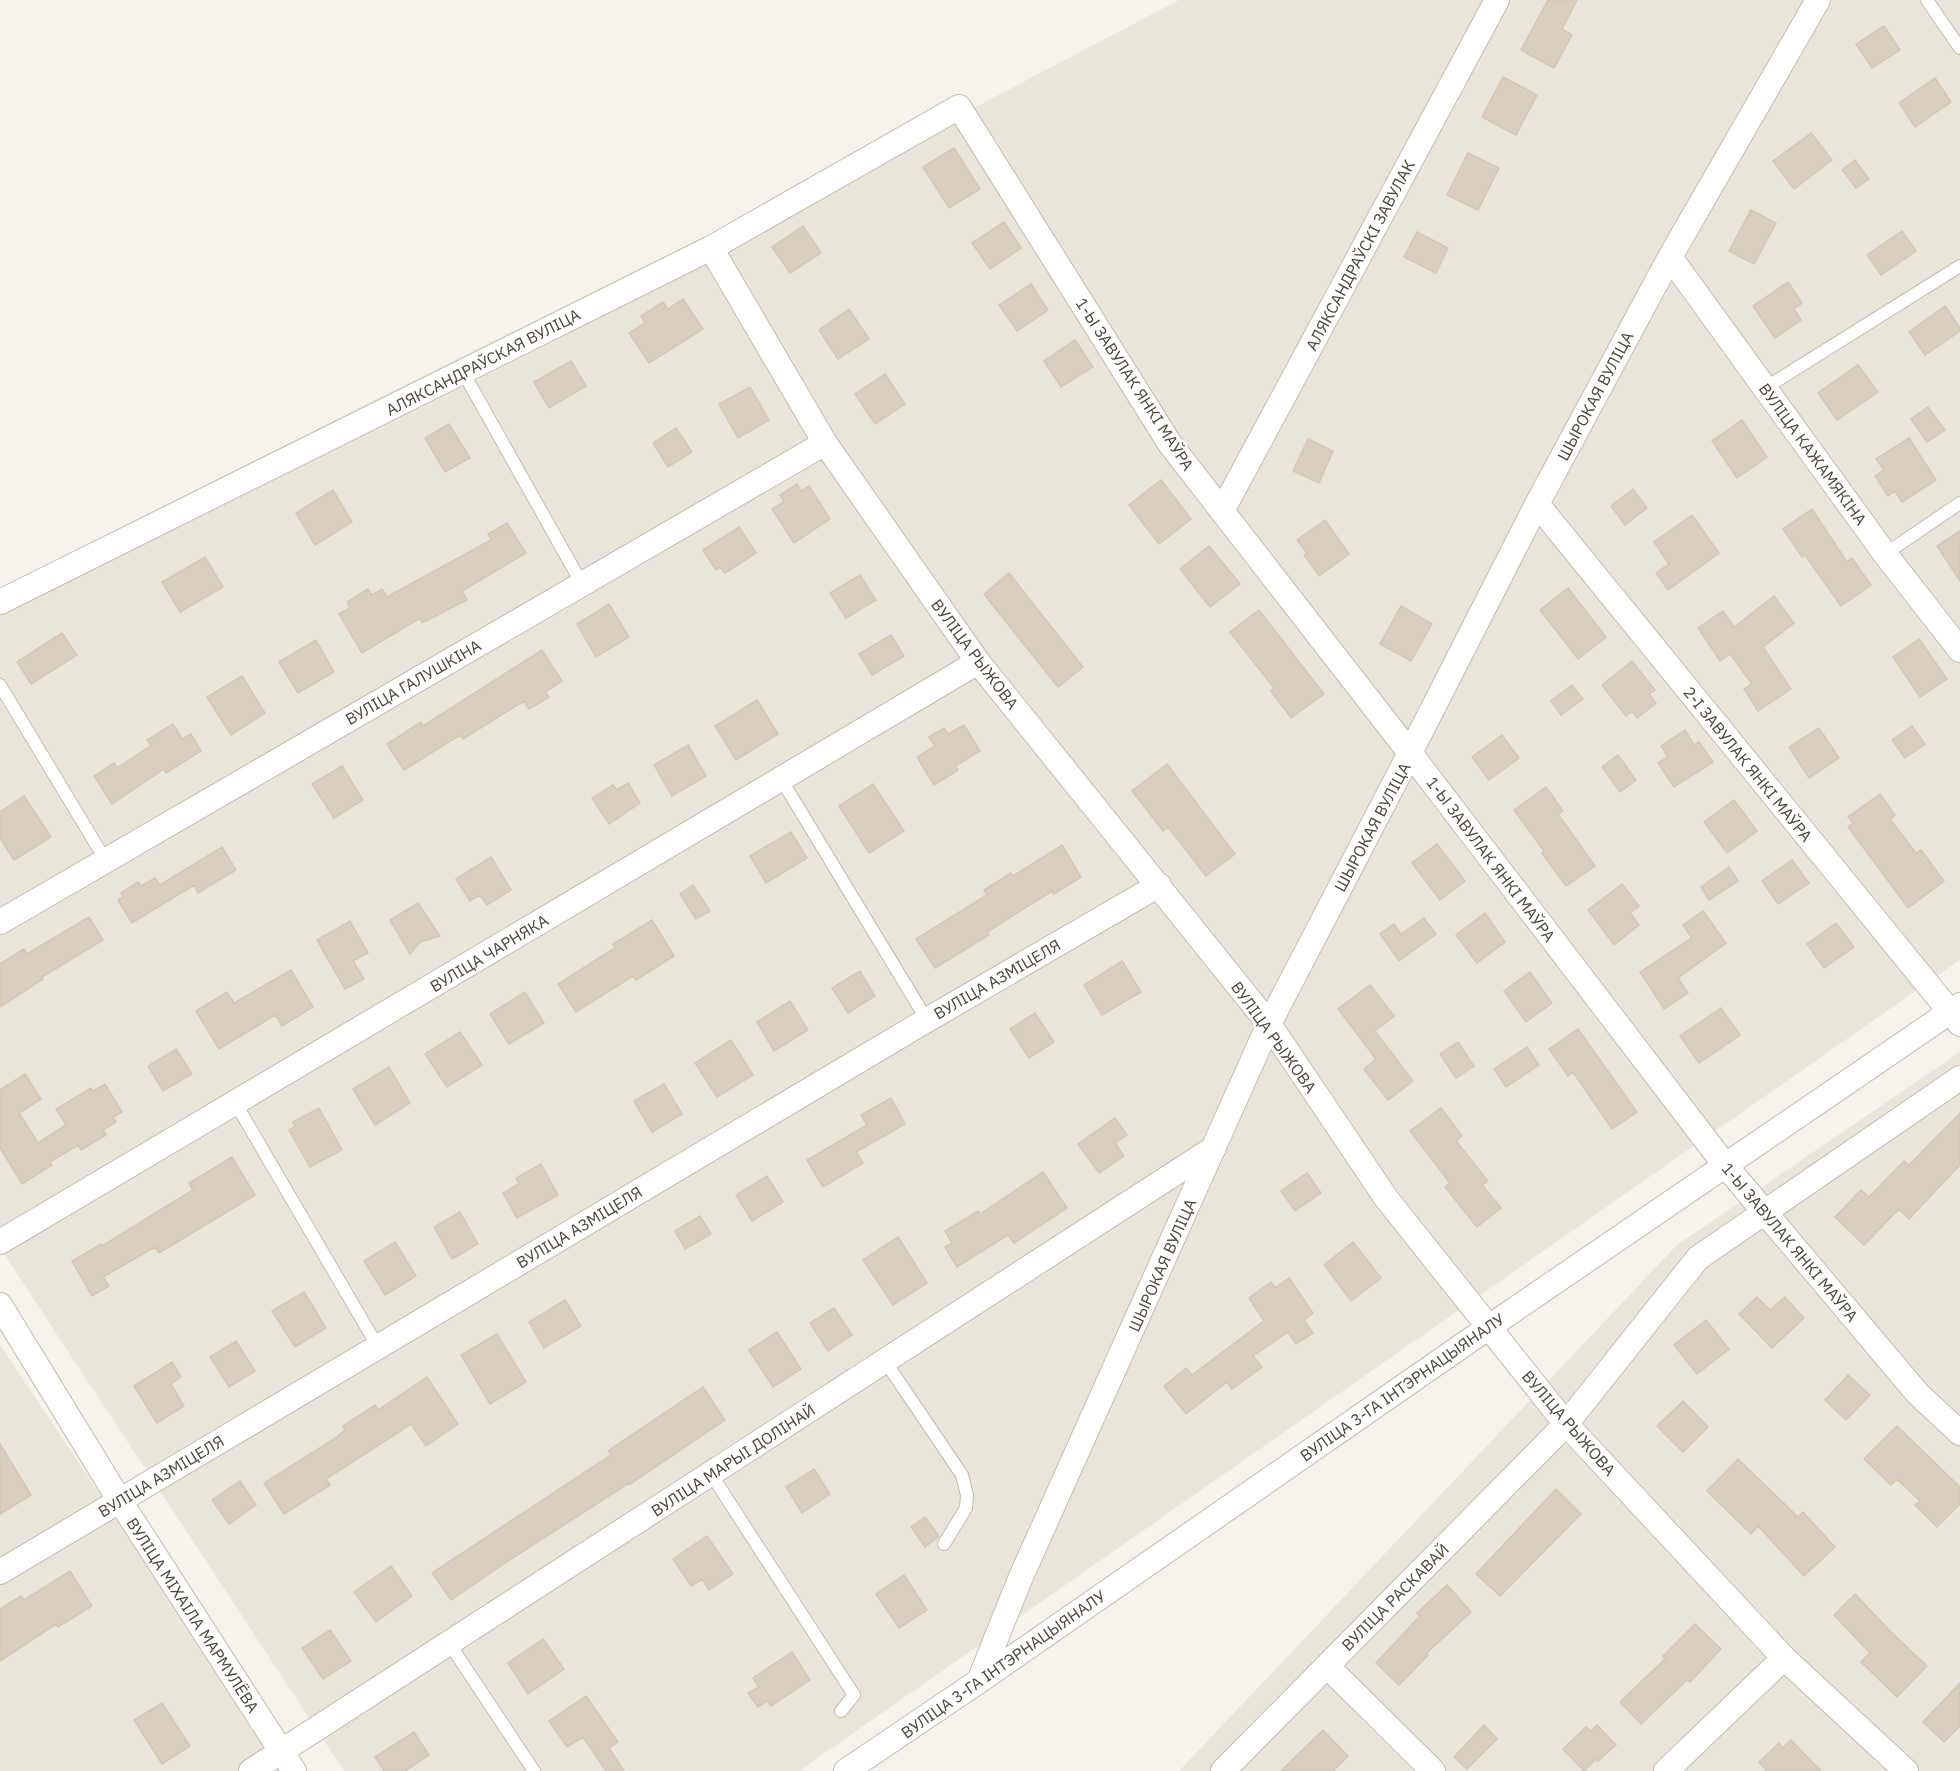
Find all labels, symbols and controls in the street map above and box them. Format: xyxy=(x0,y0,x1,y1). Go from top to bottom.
street label: АЛЯКСАНДРАЎСКІ ЗАВУЛАК xyxy=(1301,156,1419,354)
street label: 1-Ы ЗАВУЛАК ЯНКІ МАЎРА xyxy=(1072,294,1198,474)
street label: АЛЯКСАНДРАЎСКАЯ ВУЛІЦА xyxy=(382,304,584,420)
street label: ШЫРОКАЯ ВУЛІЦА xyxy=(1553,328,1637,464)
street label: ВУЛІЦА КАЖАМЯКІНА xyxy=(1755,379,1871,529)
street label: ВУЛІЦА РЫЖОВА xyxy=(927,595,1023,713)
street label: ВУЛІЦА ГАЛУШКІНА xyxy=(342,635,484,729)
street label: 2-І ЗАВУЛАК ЯНКІ МАЎРА xyxy=(1679,683,1817,845)
street label: ШЫРОКАЯ ВУЛІЦА xyxy=(1330,759,1414,895)
street label: 1-Ы ЗАВУЛАК ЯНКІ МАЎРА xyxy=(1422,773,1560,945)
street label: ВУЛІЦА ЧАРНЯКА xyxy=(426,910,552,996)
street label: ВУЛІЦА АЗМІЦЕЛЯ xyxy=(930,935,1064,1023)
street label: ВУЛІЦА РЫЖОВА xyxy=(1227,977,1321,1097)
street label: 1-Ы ЗАВУЛАК ЯНКІ МАЎРА xyxy=(1718,1158,1862,1326)
street label: ВУЛІЦА АЗМІЦЕЛЯ xyxy=(512,1182,646,1272)
street label: ШЫРОКАЯ ВУЛІЦА xyxy=(1124,1195,1200,1335)
street label: ВУЛІЦА 3-ГА ІНТЭРНАЦЫЯНАЛУ xyxy=(1296,1308,1508,1465)
street label: ВУЛІЦА РЫЖОВА xyxy=(1518,1366,1620,1480)
street label: ВУЛІЦА МАРЫІ ДОЛІНАЙ xyxy=(647,1399,819,1521)
street label: ВУЛІЦА АЗМІЦЕЛЯ xyxy=(94,1431,228,1521)
street label: ВУЛІЦА МІХАІЛА МАРМУЛЁВА xyxy=(122,1514,264,1716)
street label: ВУЛІЦА РАСКАВАЙ xyxy=(1337,1539,1453,1655)
street label: ВУЛІЦА 3-ГА ІНТЭРНАЦЫЯНАЛУ xyxy=(897,1585,1109,1742)

